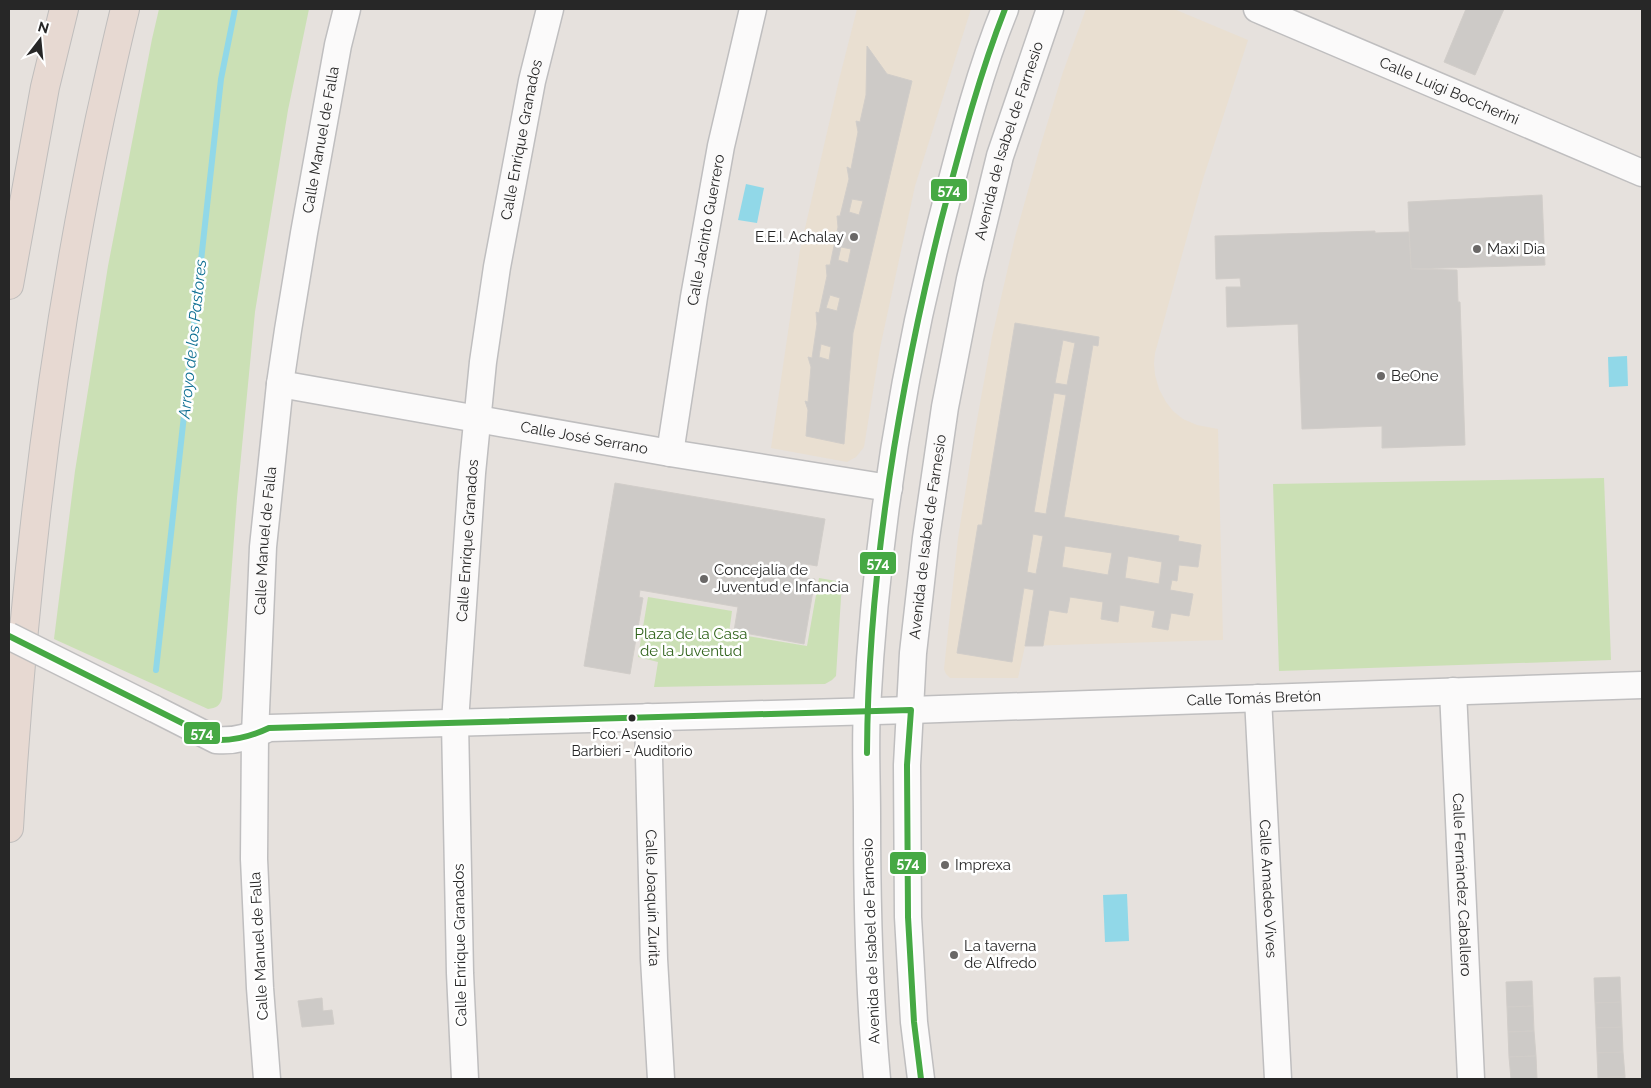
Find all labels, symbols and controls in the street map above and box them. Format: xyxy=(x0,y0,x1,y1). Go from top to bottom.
north arrow xyxy=(15,15,65,65)
text: N xyxy=(36,18,51,37)
street label: Avenida de Isabel de Farnesio xyxy=(971,39,1047,242)
street label: Calle Luigi Boccherini xyxy=(1377,53,1522,129)
street label: Calle Enrique Granados xyxy=(497,57,546,221)
street label: Calle Manuel de Falla xyxy=(299,65,343,215)
street label: Calle Jacinto Guerrero xyxy=(684,153,728,307)
line badge: 574 xyxy=(930,178,968,202)
text: 574 xyxy=(937,182,961,198)
place label: E.E.I. Achalay xyxy=(755,228,844,246)
marker: E.E.I. Achalay xyxy=(848,231,860,243)
place label: Maxi Dia xyxy=(1487,240,1545,258)
marker: Maxi Dia xyxy=(1471,243,1483,255)
water label: Arroyo de los Pastores xyxy=(175,258,210,421)
place label: BeOne xyxy=(1391,367,1439,385)
marker: BeOne xyxy=(1375,370,1387,382)
street label: Calle José Serrano xyxy=(519,418,649,458)
street label: Avenida de Isabel de Farnesio xyxy=(906,433,950,640)
street label: Calle Enrique Granados xyxy=(453,458,482,623)
street label: Calle Manuel de Falla xyxy=(251,466,280,615)
line badge: 574 xyxy=(859,551,897,575)
text: 574 xyxy=(866,555,890,571)
place label: Concejalía de Juventud e Infancia xyxy=(714,561,849,596)
marker: Concejalía de Juventud e Infancia xyxy=(698,573,710,585)
park label: Plaza de la Casa de la Juventud xyxy=(635,625,747,660)
street label: Calle Tomás Bretón xyxy=(1186,687,1322,710)
marker: Fco. Asensio Barbieri - Auditorio xyxy=(627,713,637,723)
line badge: 574 xyxy=(183,721,221,745)
text: 574 xyxy=(190,725,214,741)
place label: Fco. Asensio Barbieri - Auditorio xyxy=(572,726,692,759)
street label: Calle Fernández Caballero xyxy=(1449,793,1475,977)
street label: Calle Amadeo Vives xyxy=(1255,819,1281,958)
street label: Calle Joaquín Zurita xyxy=(642,829,663,967)
street label: Avenida de Isabel de Farnesio xyxy=(858,838,884,1044)
line badge: 574 xyxy=(889,851,927,875)
text: 574 xyxy=(896,855,920,871)
place label: Imprexa xyxy=(955,856,1011,874)
marker: Imprexa xyxy=(939,859,951,871)
street label: Calle Enrique Granados xyxy=(450,863,470,1027)
street label: Calle Manuel de Falla xyxy=(246,871,272,1021)
place label: La taverna de Alfredo xyxy=(964,937,1037,972)
marker: La taverna de Alfredo xyxy=(948,949,960,961)

